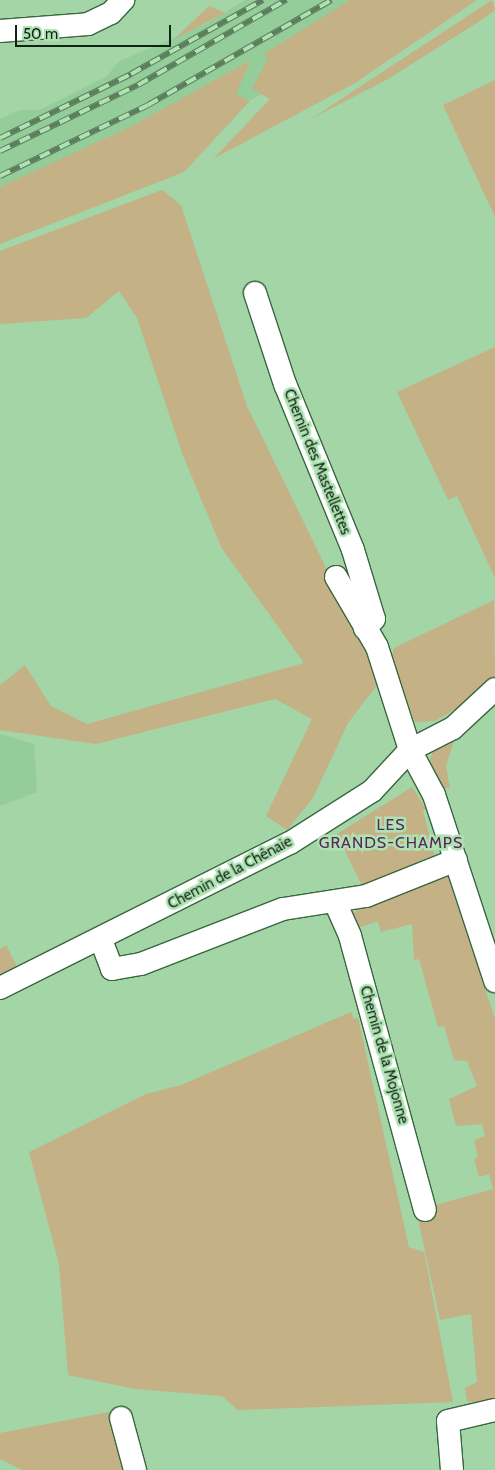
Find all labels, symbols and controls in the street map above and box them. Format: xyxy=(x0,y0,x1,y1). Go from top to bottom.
scale bar xyxy=(18,15,174,47)
text: 50 m xyxy=(23,25,58,43)
street label: Chemin des Mastellettes xyxy=(280,387,354,537)
district label: LES GRANDS-CHAMPS xyxy=(317,815,465,853)
street label: Chemin de la Chênaie xyxy=(165,833,295,913)
street label: Chemin de la Mojonne xyxy=(356,984,412,1126)

